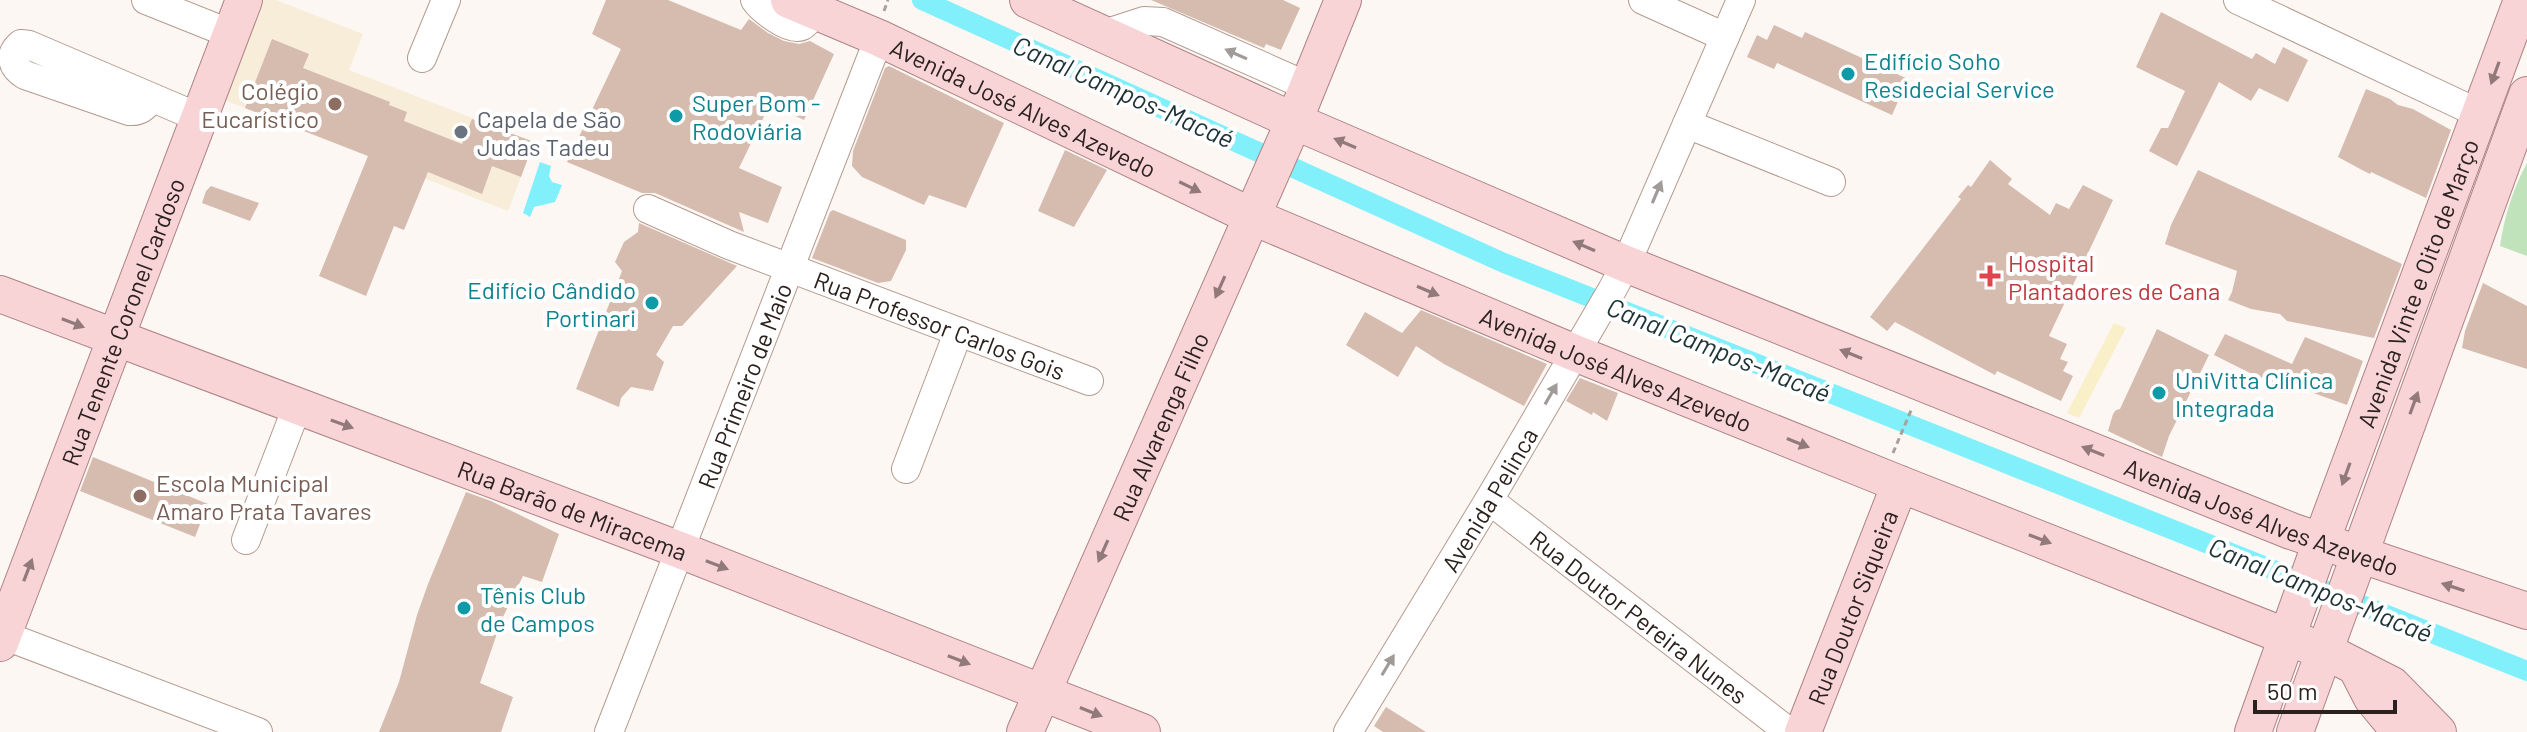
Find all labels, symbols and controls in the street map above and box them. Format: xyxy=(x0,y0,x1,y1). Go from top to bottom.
water label: Canal Campos-Macaé xyxy=(1009,28,1239,154)
street label: Avenida José Alves Azevedo xyxy=(886,31,1161,183)
place label: Edifício Soho Residecial Service xyxy=(1864,46,2055,103)
one-way arrow xyxy=(1224,47,1248,61)
one-way arrow xyxy=(2488,61,2501,85)
marker: Edifício Soho Residecial Service xyxy=(1839,65,1857,83)
place label: Colégio Eucarístico xyxy=(201,76,319,133)
place label: Super Bom - Rodoviária xyxy=(692,88,821,145)
marker: Colégio Eucarístico xyxy=(326,95,344,113)
place label: Capela de São Judas Tadeu xyxy=(477,104,622,161)
marker: Super Bom - Rodoviária xyxy=(667,107,685,125)
marker: Capela de São Judas Tadeu xyxy=(452,123,470,141)
street label: Avenida Vinte e Oito de Março xyxy=(2350,135,2484,431)
one-way arrow xyxy=(1334,137,1357,150)
street label: Rua Tenente Coronel Cardoso xyxy=(54,173,190,469)
one-way arrow xyxy=(1178,180,1201,194)
one-way arrow xyxy=(1650,181,1663,204)
one-way arrow xyxy=(1572,240,1596,253)
place label: Hospital Plantadores de Cana xyxy=(2008,248,2220,305)
street label: Rua Professor Carlos Gois xyxy=(810,264,1069,385)
marker: Hospital Plantadores de Cana xyxy=(1979,265,2001,287)
place label: Edifício Cândido Portinari xyxy=(467,275,636,332)
one-way arrow xyxy=(1213,275,1226,299)
street label: Rua Primeiro de Maio xyxy=(691,278,797,492)
one-way arrow xyxy=(1416,284,1440,297)
water label: Canal Campos-Macaé xyxy=(1603,290,1835,408)
marker: Edifício Cândido Portinari xyxy=(643,294,661,312)
street label: Avenida José Alves Azevedo xyxy=(1476,300,1756,437)
one-way arrow xyxy=(61,317,85,330)
street label: Rua Alvarenga Filho xyxy=(1105,327,1214,525)
one-way arrow xyxy=(1839,347,1863,360)
place label: UniVitta Clínica Integrada xyxy=(2175,365,2333,422)
one-way arrow xyxy=(1544,383,1558,405)
marker: UniVitta Clínica Integrada xyxy=(2150,384,2168,402)
one-way arrow xyxy=(2408,391,2420,415)
one-way arrow xyxy=(330,418,354,431)
street label: Avenida Pelinca xyxy=(1435,422,1543,577)
one-way arrow xyxy=(1786,436,1810,449)
one-way arrow xyxy=(2081,444,2105,457)
street label: Avenida José Alves Azevedo xyxy=(2121,451,2403,581)
street label: Rua Barão de Miracema xyxy=(454,453,692,566)
one-way arrow xyxy=(2339,462,2352,486)
place label: Escola Municipal Amaro Prata Tavares xyxy=(156,468,372,525)
marker: Escola Municipal Amaro Prata Tavares xyxy=(131,487,149,505)
street label: Rua Doutor Siqueira xyxy=(1801,506,1903,709)
street label: Rua Doutor Pereira Nunes xyxy=(1525,523,1754,709)
water label: Canal Campos-Macaé xyxy=(2205,530,2437,648)
one-way arrow xyxy=(2028,533,2052,546)
one-way arrow xyxy=(1097,539,1110,562)
one-way arrow xyxy=(22,558,35,582)
one-way arrow xyxy=(705,559,729,572)
place label: Tênis Club de Campos xyxy=(480,580,595,637)
one-way arrow xyxy=(2441,580,2465,592)
marker: Tênis Club de Campos xyxy=(455,599,473,617)
one-way arrow xyxy=(947,654,971,667)
one-way arrow xyxy=(1381,654,1395,676)
scale bar xyxy=(2255,664,2395,714)
text: 50 m xyxy=(2267,676,2318,705)
one-way arrow xyxy=(1079,706,1103,719)

